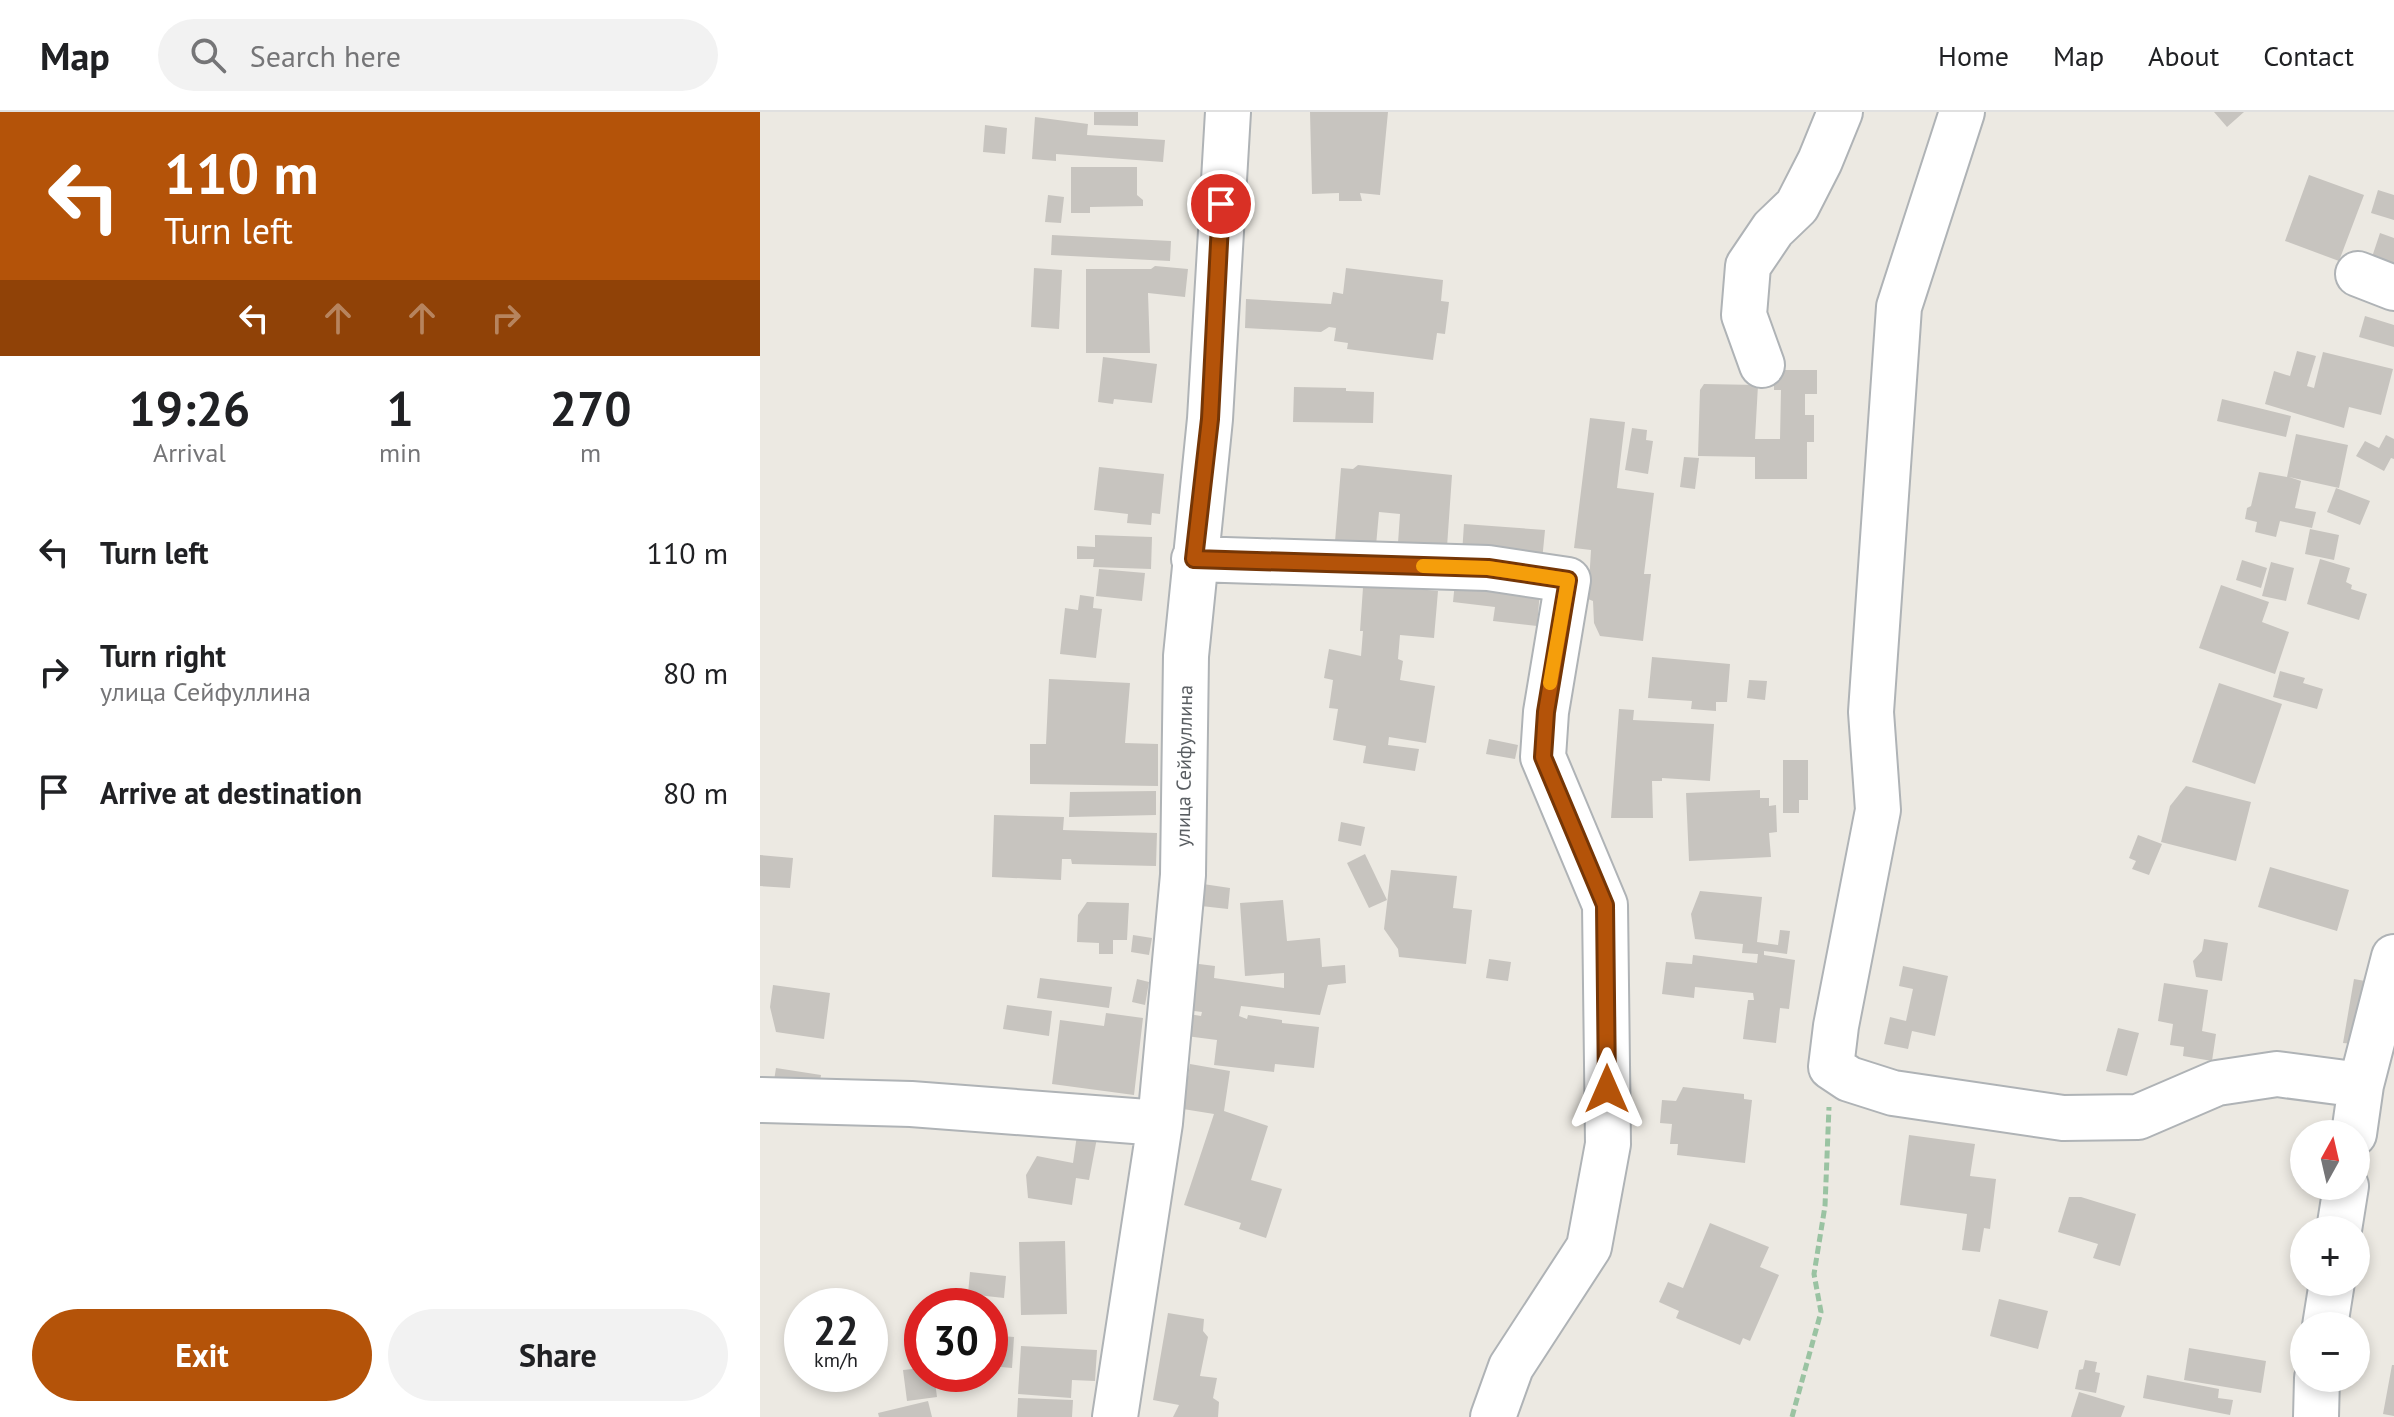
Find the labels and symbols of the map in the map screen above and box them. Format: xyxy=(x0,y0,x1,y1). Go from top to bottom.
pin xyxy=(1187,170,1255,238)
street label: улица Сейфуллина xyxy=(1170,685,1198,847)
position arrow xyxy=(1565,1047,1649,1131)
north arrow xyxy=(2290,1120,2370,1200)
speed limit sign: 30 xyxy=(904,1288,1008,1392)

